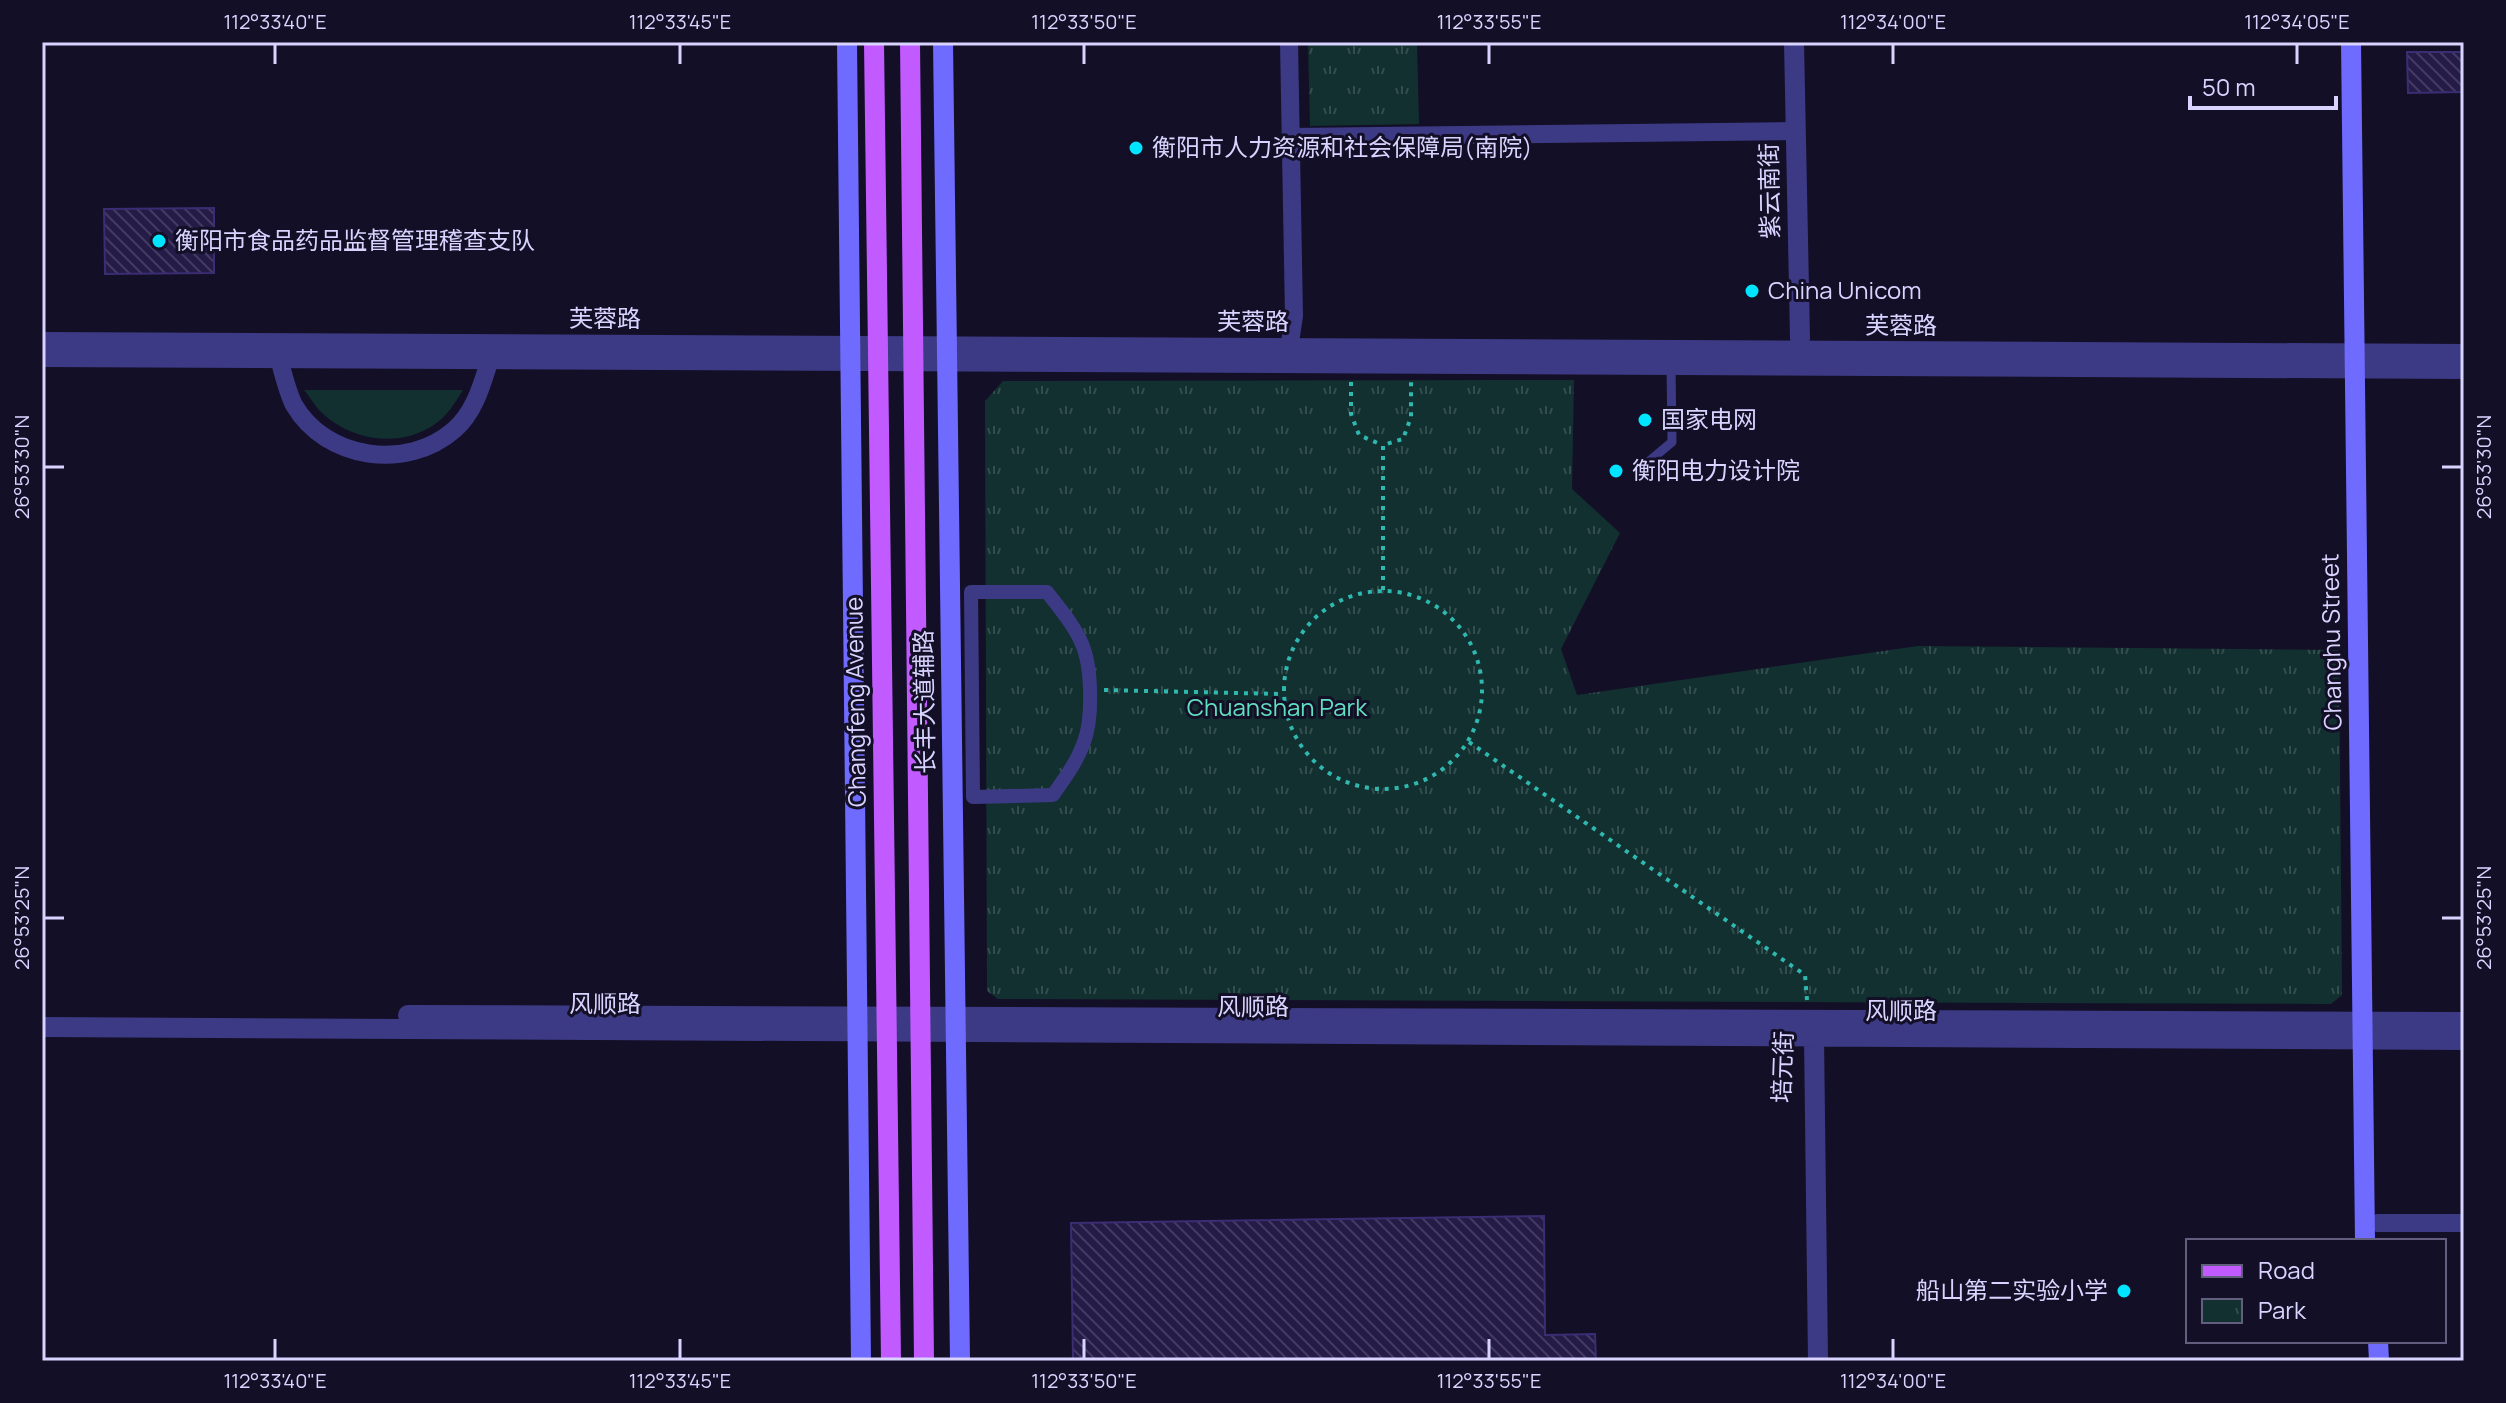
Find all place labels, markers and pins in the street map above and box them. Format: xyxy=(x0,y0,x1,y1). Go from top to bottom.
place label: 衡阳市人力资源和社会保障局(南院) xyxy=(1152,130,1532,163)
marker: 衡阳市人力资源和社会保障局(南院) xyxy=(1127,139,1145,157)
place label: 衡阳市食品药品监督管理稽查支队 xyxy=(175,223,535,256)
marker: 衡阳市食品药品监督管理稽查支队 xyxy=(150,232,168,250)
place label: China Unicom xyxy=(1768,273,1922,306)
marker: China Unicom xyxy=(1743,282,1761,300)
place label: 国家电网 xyxy=(1661,402,1757,435)
marker: 国家电网 xyxy=(1636,411,1654,429)
place label: 衡阳电力设计院 xyxy=(1632,453,1800,486)
marker: 衡阳电力设计院 xyxy=(1607,462,1625,480)
place label: 船山第二实验小学 xyxy=(1916,1273,2108,1306)
marker: 船山第二实验小学 xyxy=(2115,1282,2133,1300)

